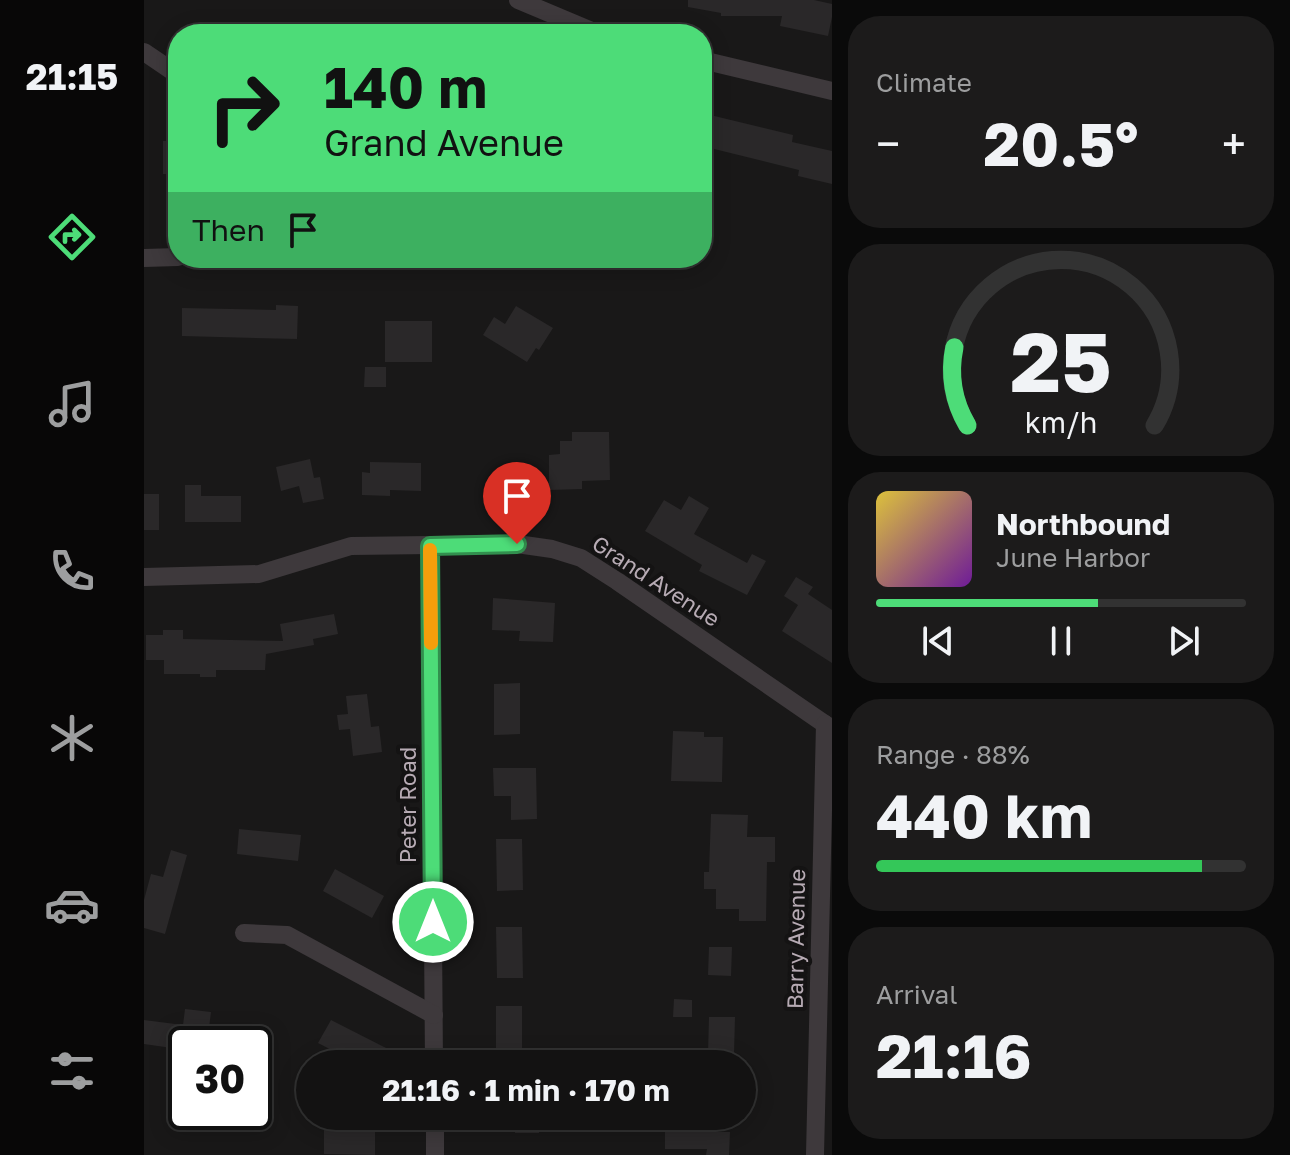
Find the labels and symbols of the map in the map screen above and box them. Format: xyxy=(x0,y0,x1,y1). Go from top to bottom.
pin xyxy=(483,462,551,544)
street label: Grand Avenue xyxy=(587,529,725,632)
street label: Peter Road xyxy=(394,747,421,863)
street label: Barry Avenue xyxy=(781,869,810,1009)
position arrow xyxy=(391,880,475,964)
speed limit sign: 30 xyxy=(168,1026,272,1130)

